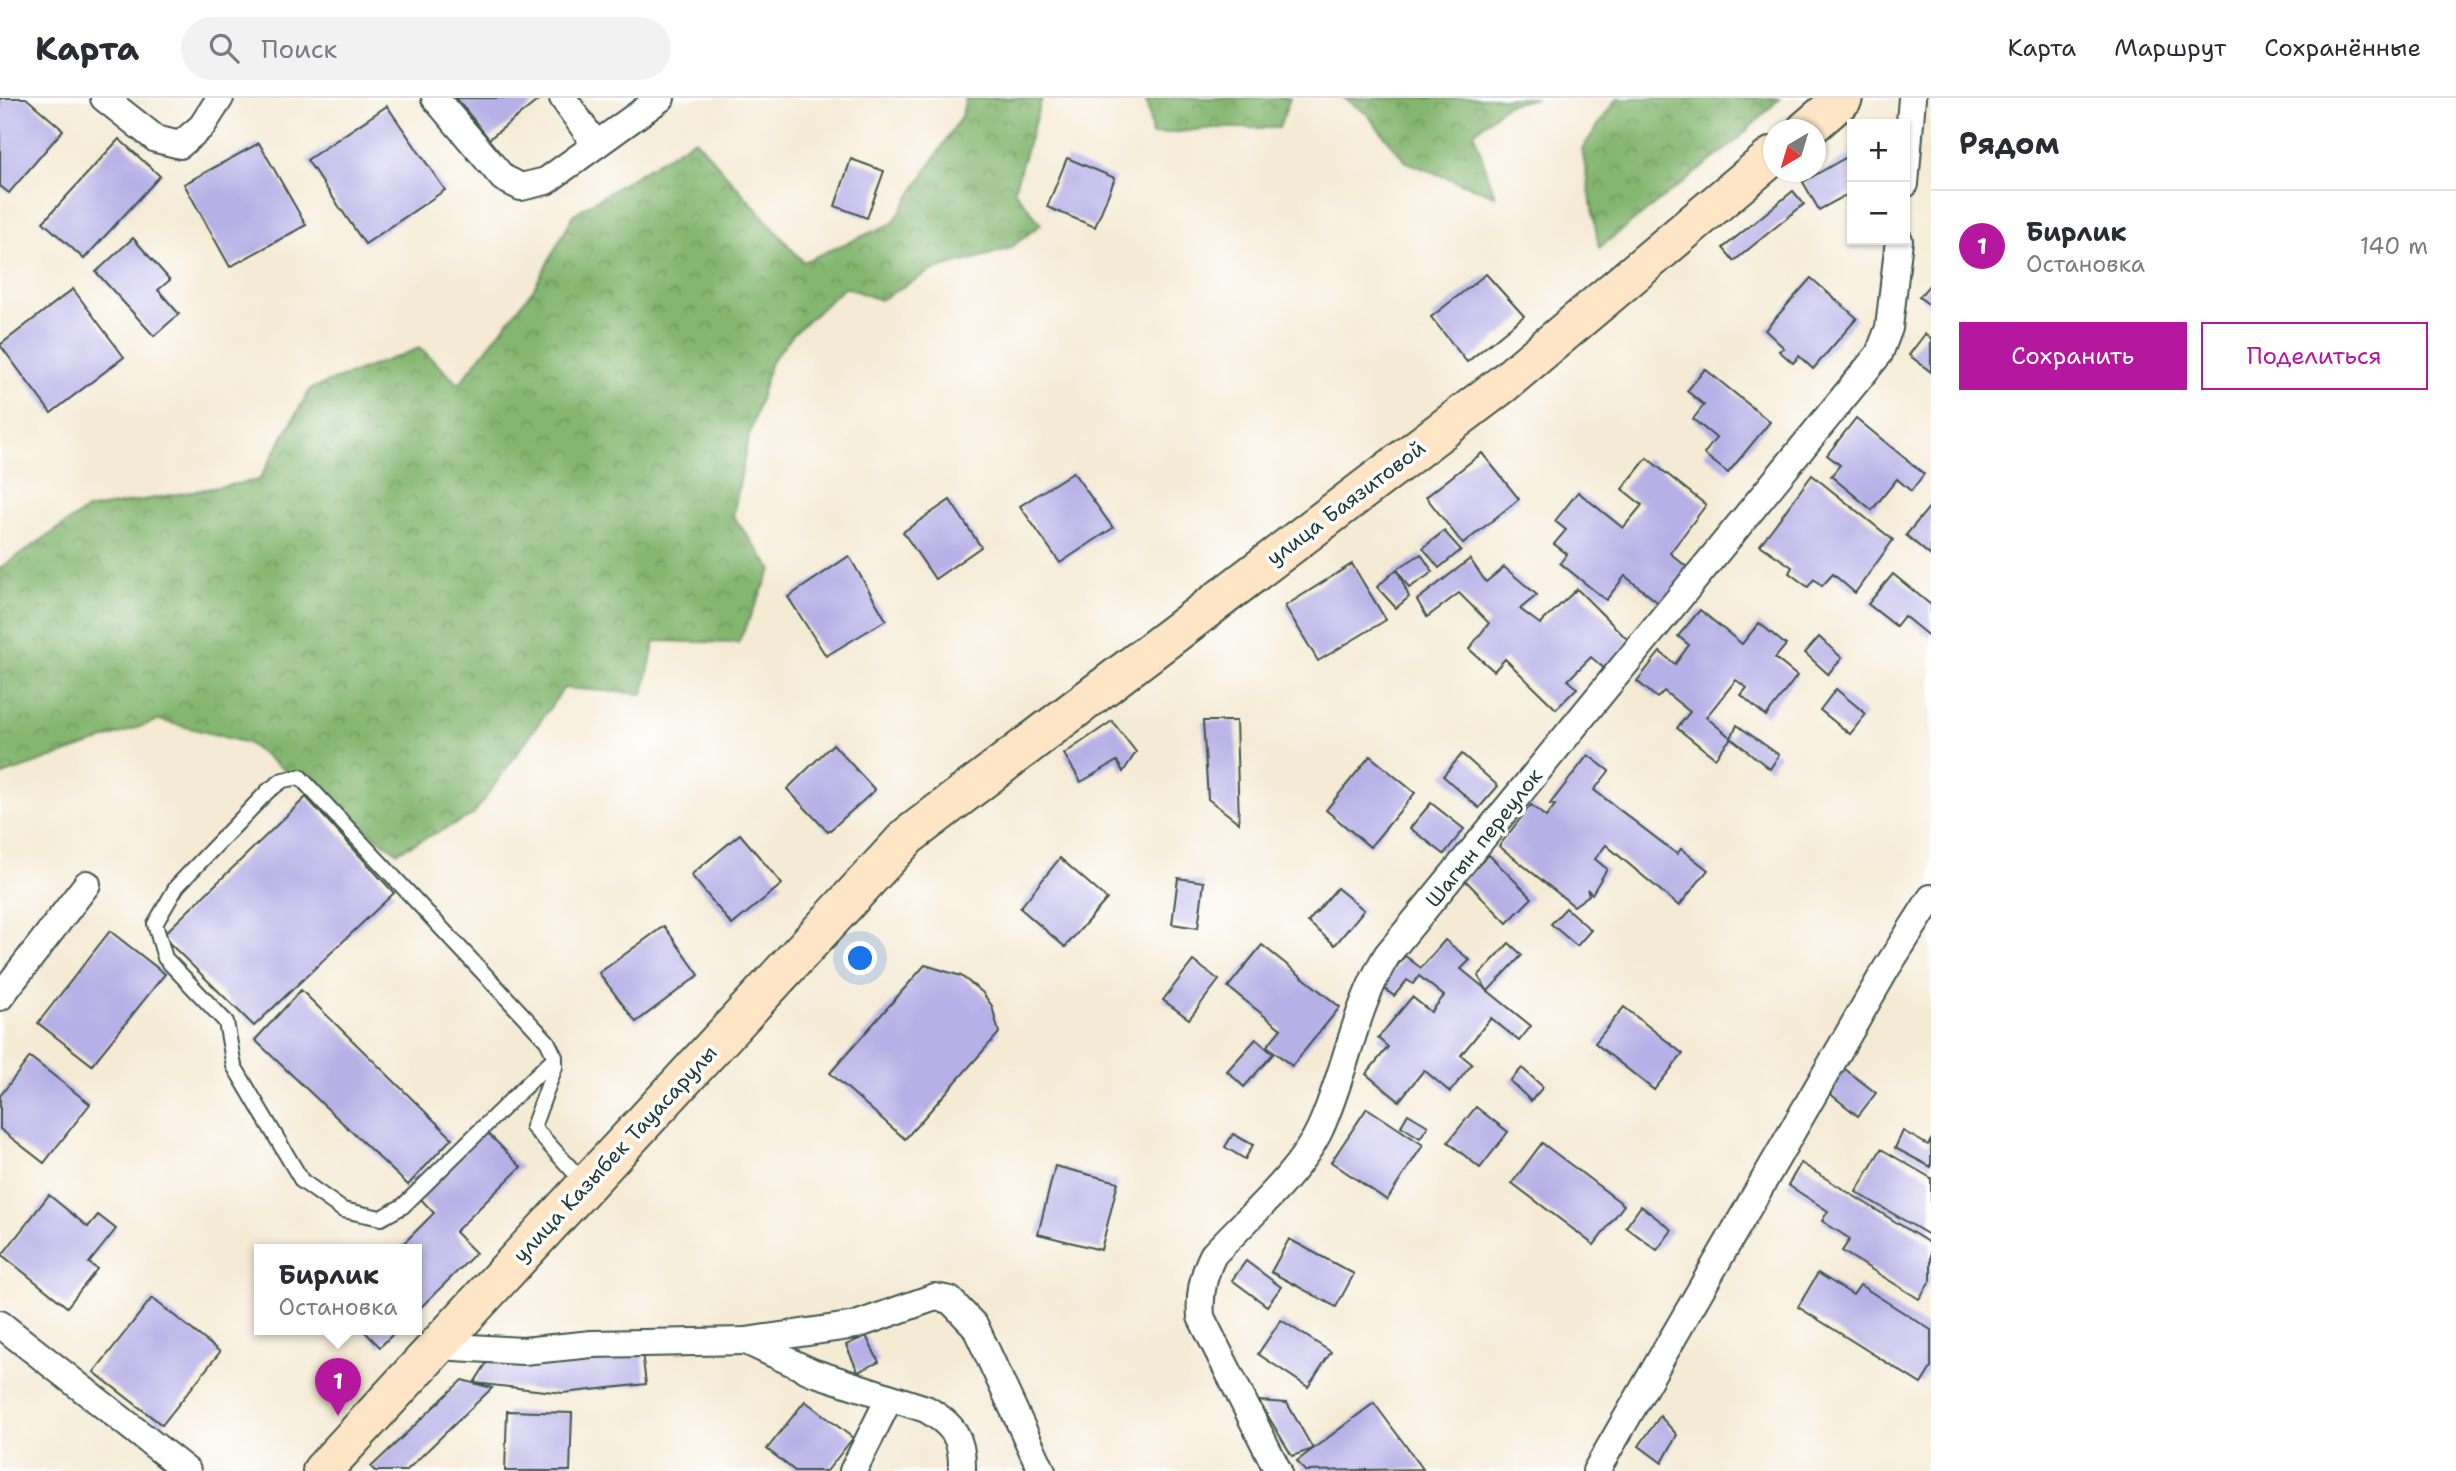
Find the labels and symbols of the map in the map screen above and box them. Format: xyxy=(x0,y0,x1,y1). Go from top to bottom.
north arrow xyxy=(1763,119,1826,182)
street label: улица Баязитовой xyxy=(1261,434,1431,572)
street label: Шагын переулок xyxy=(1419,763,1549,913)
your location xyxy=(843,941,877,975)
street label: улица Казыбек Тауасарулы xyxy=(507,1039,723,1269)
pin: 1 xyxy=(315,1358,361,1416)

